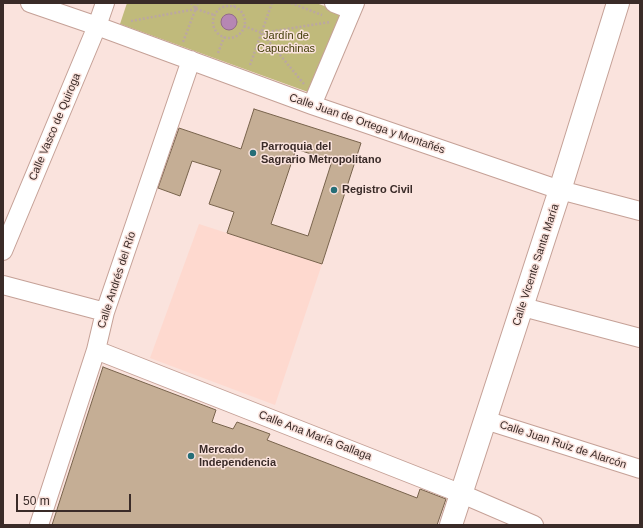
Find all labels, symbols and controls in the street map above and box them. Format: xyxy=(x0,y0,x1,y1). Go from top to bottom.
park label: Jardín de Capuchinas xyxy=(257,29,315,55)
street label: Calle Vasco de Quiroga xyxy=(26,71,84,183)
street label: Calle Juan de Ortega y Montañés xyxy=(287,91,447,157)
place label: Parroquia del Sagrario Metropolitano xyxy=(261,140,381,166)
marker: Parroquia del Sagrario Metropolitano xyxy=(248,148,258,158)
place label: Registro Civil xyxy=(342,183,413,197)
marker: Registro Civil xyxy=(329,185,339,195)
street label: Calle Vicente Santa María xyxy=(510,202,562,328)
street label: Calle Andrés del Río xyxy=(95,230,139,330)
street label: Calle Ana María Gallaga xyxy=(257,408,373,464)
street label: Calle Juan Ruiz de Alarcón xyxy=(498,418,628,472)
place label: Mercado Independencia xyxy=(199,443,276,469)
marker: Mercado Independencia xyxy=(186,451,196,461)
scale bar xyxy=(18,486,133,512)
text: 50 m xyxy=(23,494,50,508)

